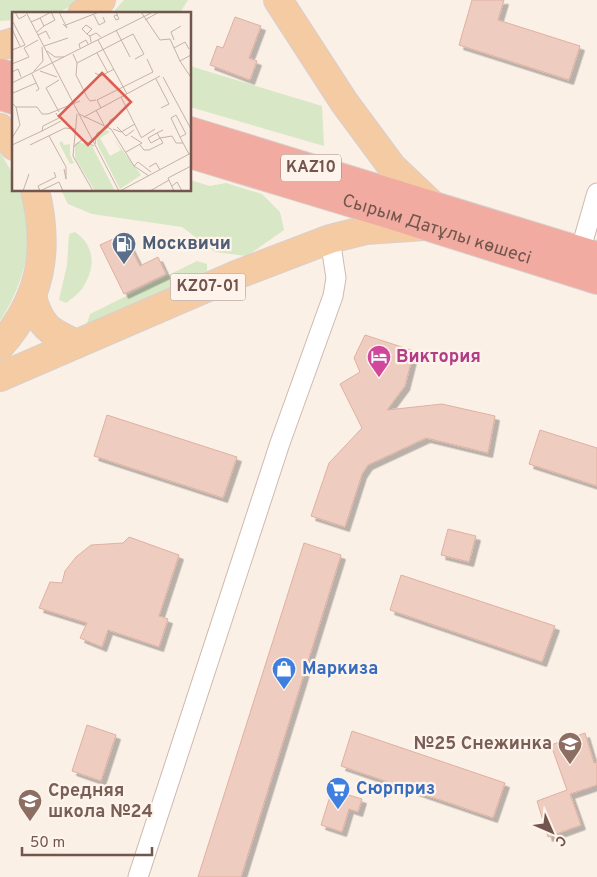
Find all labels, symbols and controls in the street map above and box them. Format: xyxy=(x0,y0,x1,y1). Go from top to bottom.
inset map xyxy=(12,12,191,191)
road number: KAZ10 xyxy=(281,154,341,182)
street label: Сырым Датұлы көшесі xyxy=(339,189,534,270)
fuel station icon: Москвичи xyxy=(111,231,137,265)
place label: Москвичи xyxy=(142,233,231,256)
road number: KZ07-01 xyxy=(170,274,246,300)
hotel icon: Виктория xyxy=(366,344,392,378)
place label: Виктория xyxy=(396,346,481,369)
shop icon: Маркиза xyxy=(271,656,297,690)
place label: Маркиза xyxy=(302,658,378,681)
school or university icon: №25 Снежинка xyxy=(557,731,583,765)
place label: №25 Снежинка xyxy=(413,733,552,756)
supermarket icon: Сюрприз xyxy=(325,776,351,810)
place label: Сюрприз xyxy=(356,778,435,801)
place label: Средняя школа №24 xyxy=(48,780,153,824)
school or university icon: Средняя школа №24 xyxy=(17,788,43,822)
north arrow xyxy=(527,807,577,857)
scale bar xyxy=(22,824,152,856)
text: С xyxy=(551,831,569,849)
text: 50 m xyxy=(30,834,65,853)

